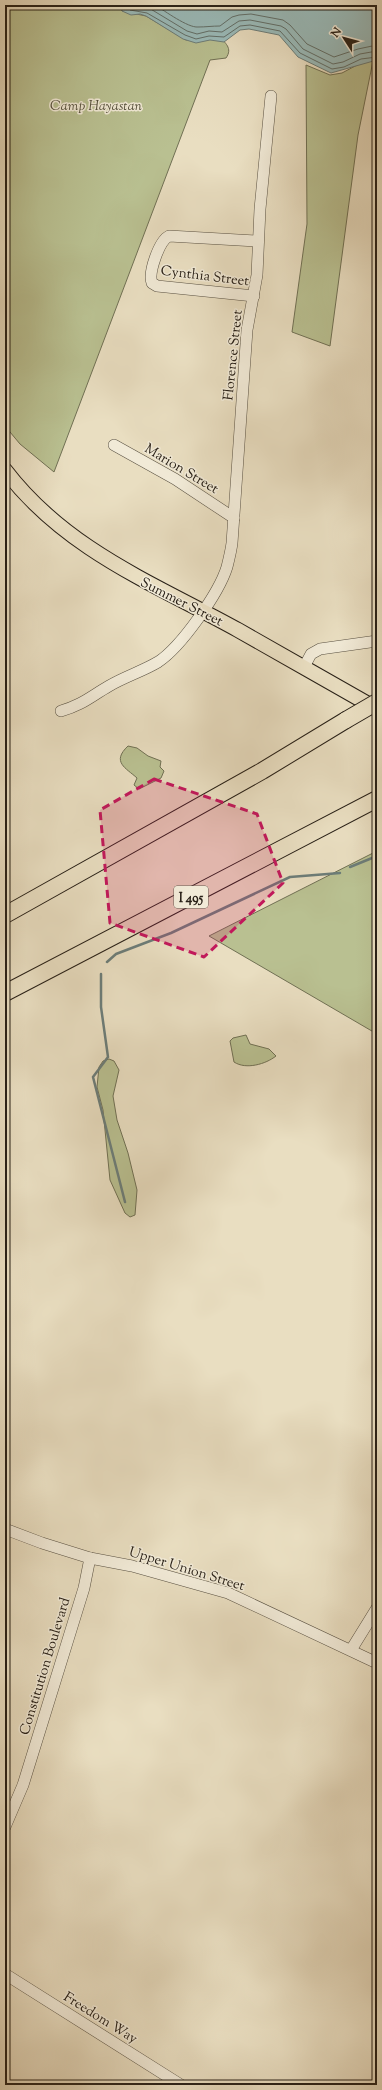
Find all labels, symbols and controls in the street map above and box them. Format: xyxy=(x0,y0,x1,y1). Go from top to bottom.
north arrow xyxy=(324,18,364,58)
text: N xyxy=(327,24,346,42)
park label: Camp Hayastan xyxy=(50,97,143,117)
street label: Cynthia Street xyxy=(159,262,250,292)
street label: Florence Street xyxy=(219,309,249,402)
street label: Marion Street xyxy=(140,440,222,500)
street label: Summer Street xyxy=(136,573,226,632)
road number: I 495 xyxy=(174,886,208,908)
street label: Upper Union Street xyxy=(126,1543,247,1597)
street label: Constitution Boulevard xyxy=(15,1595,76,1738)
street label: Freedom Way xyxy=(59,1988,141,2049)

